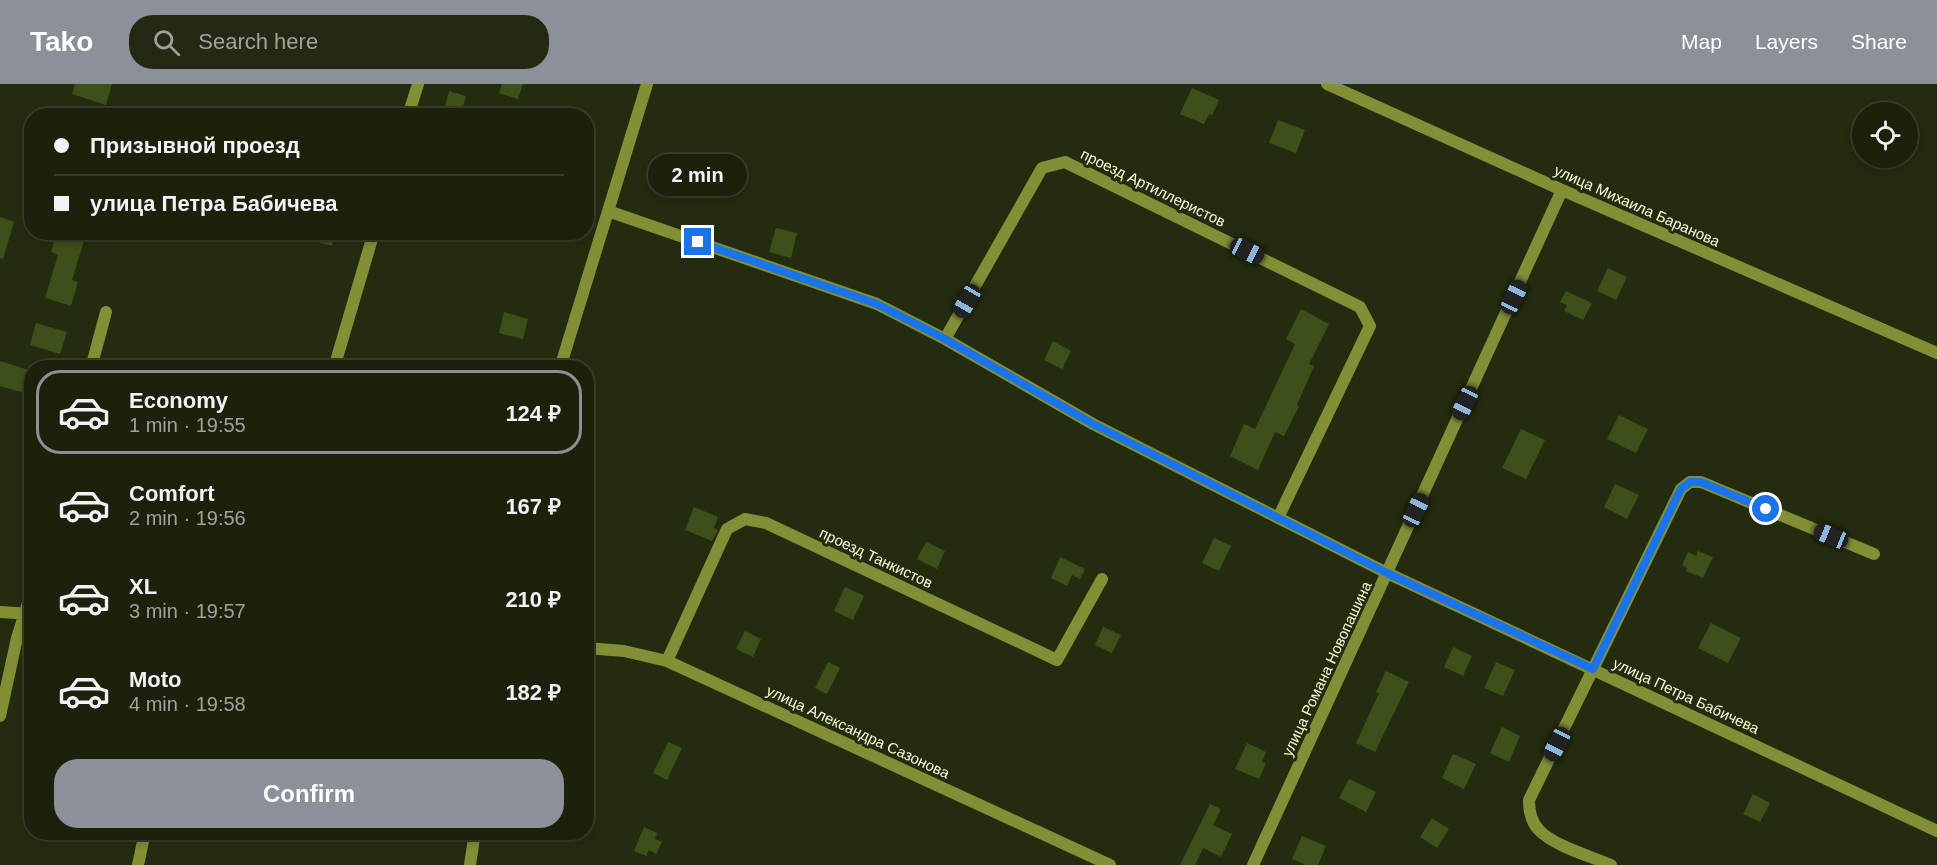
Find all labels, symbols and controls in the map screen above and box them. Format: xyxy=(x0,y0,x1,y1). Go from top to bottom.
search box xyxy=(129,15,549,69)
text: Tako xyxy=(30,26,93,57)
icon: search xyxy=(150,26,183,59)
text: Search here xyxy=(198,29,318,54)
text: Map xyxy=(1681,30,1722,53)
text: Layers xyxy=(1755,30,1818,53)
text: Share xyxy=(1851,30,1907,53)
map controls xyxy=(1852,102,1918,168)
button: locate xyxy=(1852,102,1918,168)
text: Призывной проезд xyxy=(90,133,300,158)
street label: проезд Артиллеристов xyxy=(1078,145,1228,230)
callout: 2 min xyxy=(648,155,748,197)
street label: улица Михаила Баранова xyxy=(1552,161,1723,250)
text: 2 min xyxy=(671,164,724,186)
text: улица Петра Бабичева xyxy=(90,191,338,216)
route end xyxy=(684,228,711,255)
car xyxy=(1227,235,1267,267)
car xyxy=(1498,277,1530,317)
car xyxy=(950,281,984,321)
car xyxy=(1449,383,1481,423)
icon: car xyxy=(57,385,111,439)
text: Economy xyxy=(129,388,228,413)
text: 124 ₽ xyxy=(505,401,561,426)
text: 1 min · 19:55 xyxy=(129,414,246,436)
icon: car xyxy=(57,478,111,532)
text: Comfort xyxy=(129,481,215,506)
car xyxy=(1400,490,1432,530)
text: 167 ₽ xyxy=(505,494,561,519)
route start xyxy=(1752,495,1779,522)
text: 2 min · 19:56 xyxy=(129,507,246,529)
car xyxy=(1811,521,1851,551)
street label: проезд Танкистов xyxy=(817,524,936,591)
icon: car xyxy=(57,571,111,625)
text: XL xyxy=(129,574,157,599)
street label: улица Романа Новопашина xyxy=(1278,578,1375,759)
text: 210 ₽ xyxy=(505,587,561,612)
text: 3 min · 19:57 xyxy=(129,600,246,622)
street label: улица Петра Бабичева xyxy=(1610,654,1763,737)
icon: car xyxy=(57,664,111,718)
text: Moto xyxy=(129,667,182,692)
text: 182 ₽ xyxy=(505,680,561,705)
street label: улица Александра Сазонова xyxy=(764,682,953,782)
text: 4 min · 19:58 xyxy=(129,693,246,715)
car xyxy=(1541,724,1573,764)
button: Confirm xyxy=(54,759,564,828)

